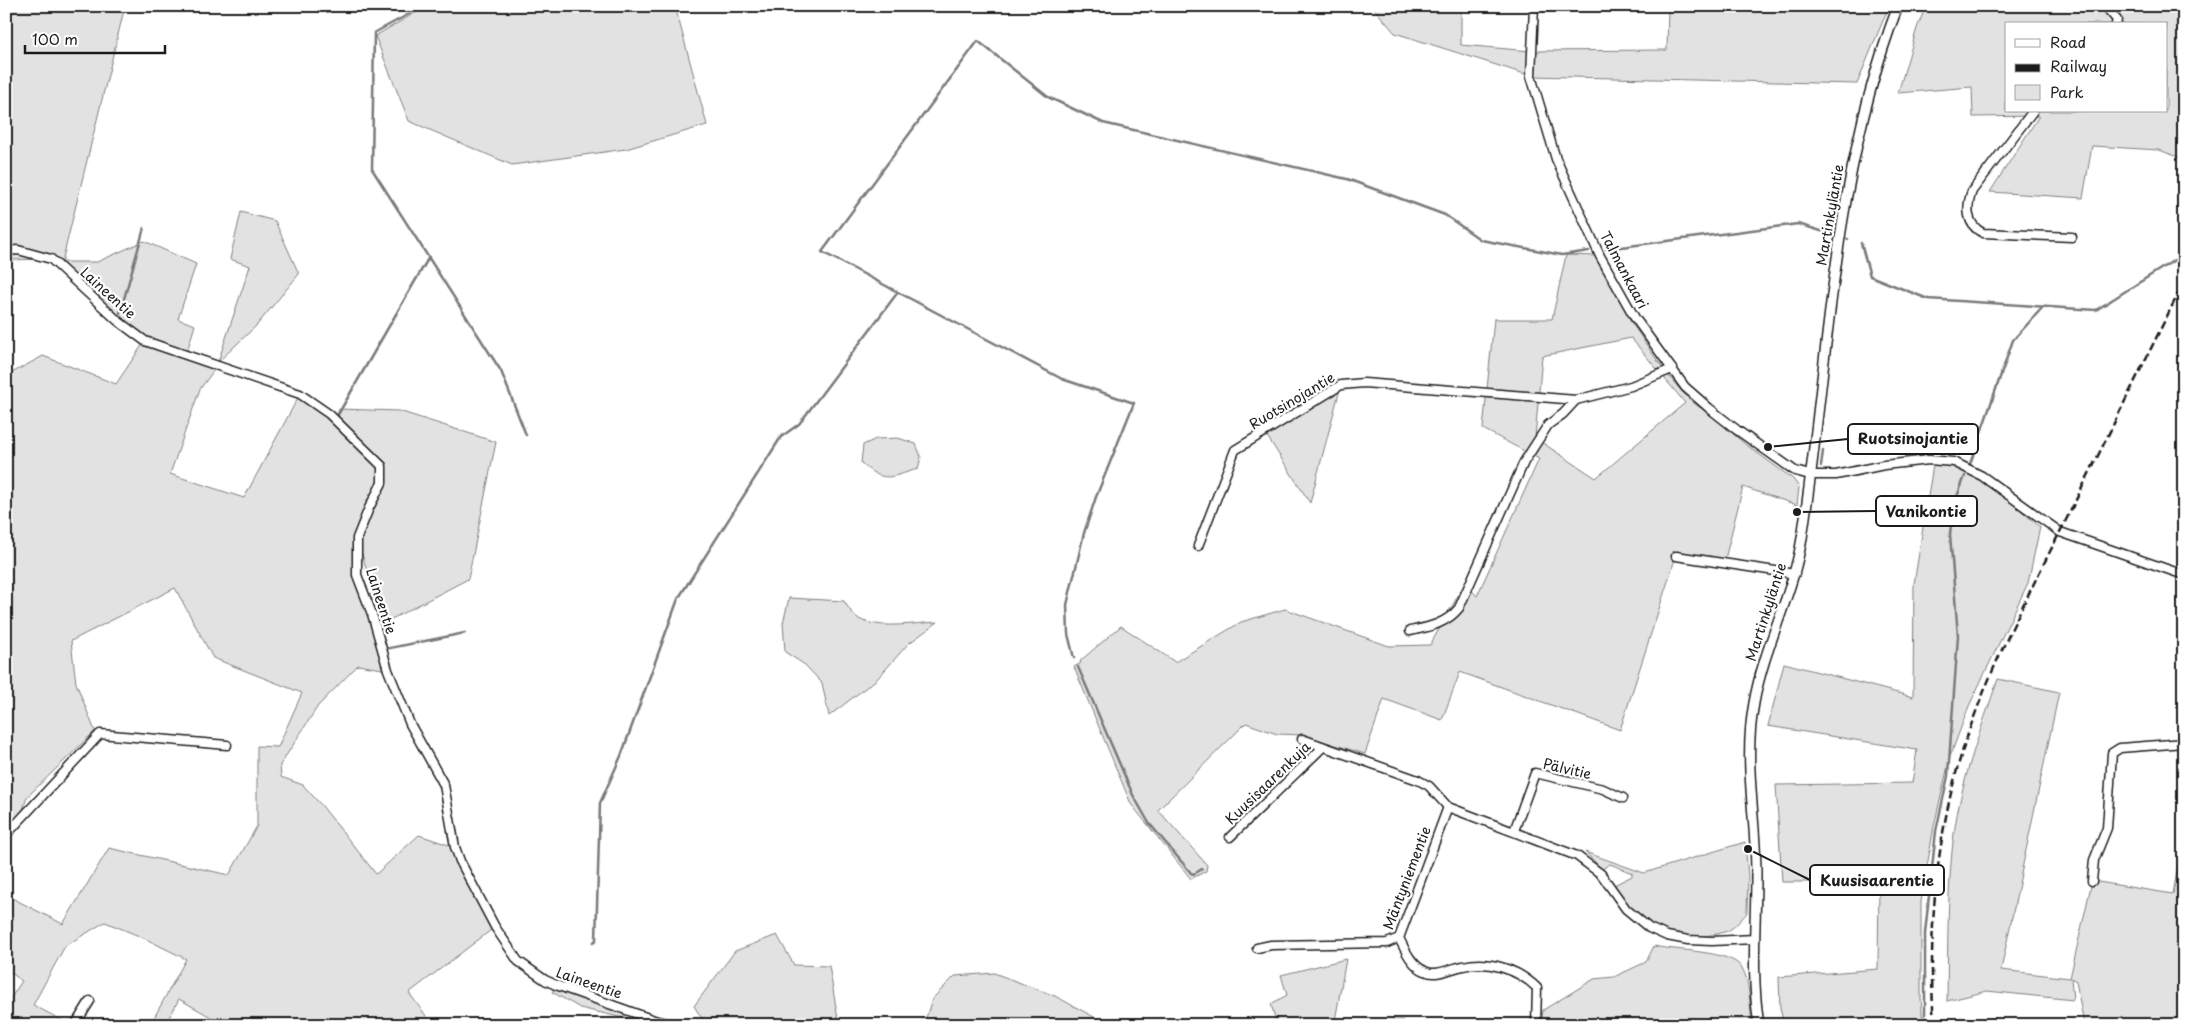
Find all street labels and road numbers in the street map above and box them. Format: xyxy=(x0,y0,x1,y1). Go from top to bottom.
street label: Martinkyläntie xyxy=(1810,163,1849,267)
street label: Talmankaari xyxy=(1595,227,1654,312)
street label: Laineentie xyxy=(76,262,141,323)
street label: Ruotsinojantie xyxy=(1245,367,1338,434)
street label: Martinkyläntie xyxy=(1740,560,1791,664)
street label: Laineentie xyxy=(361,565,402,637)
street label: Kuusisaarenkuja xyxy=(1220,736,1315,829)
street label: Pälvitie xyxy=(1541,753,1593,784)
street label: Mäntyniementie xyxy=(1377,823,1436,932)
street label: Laineentie xyxy=(553,961,625,1004)

